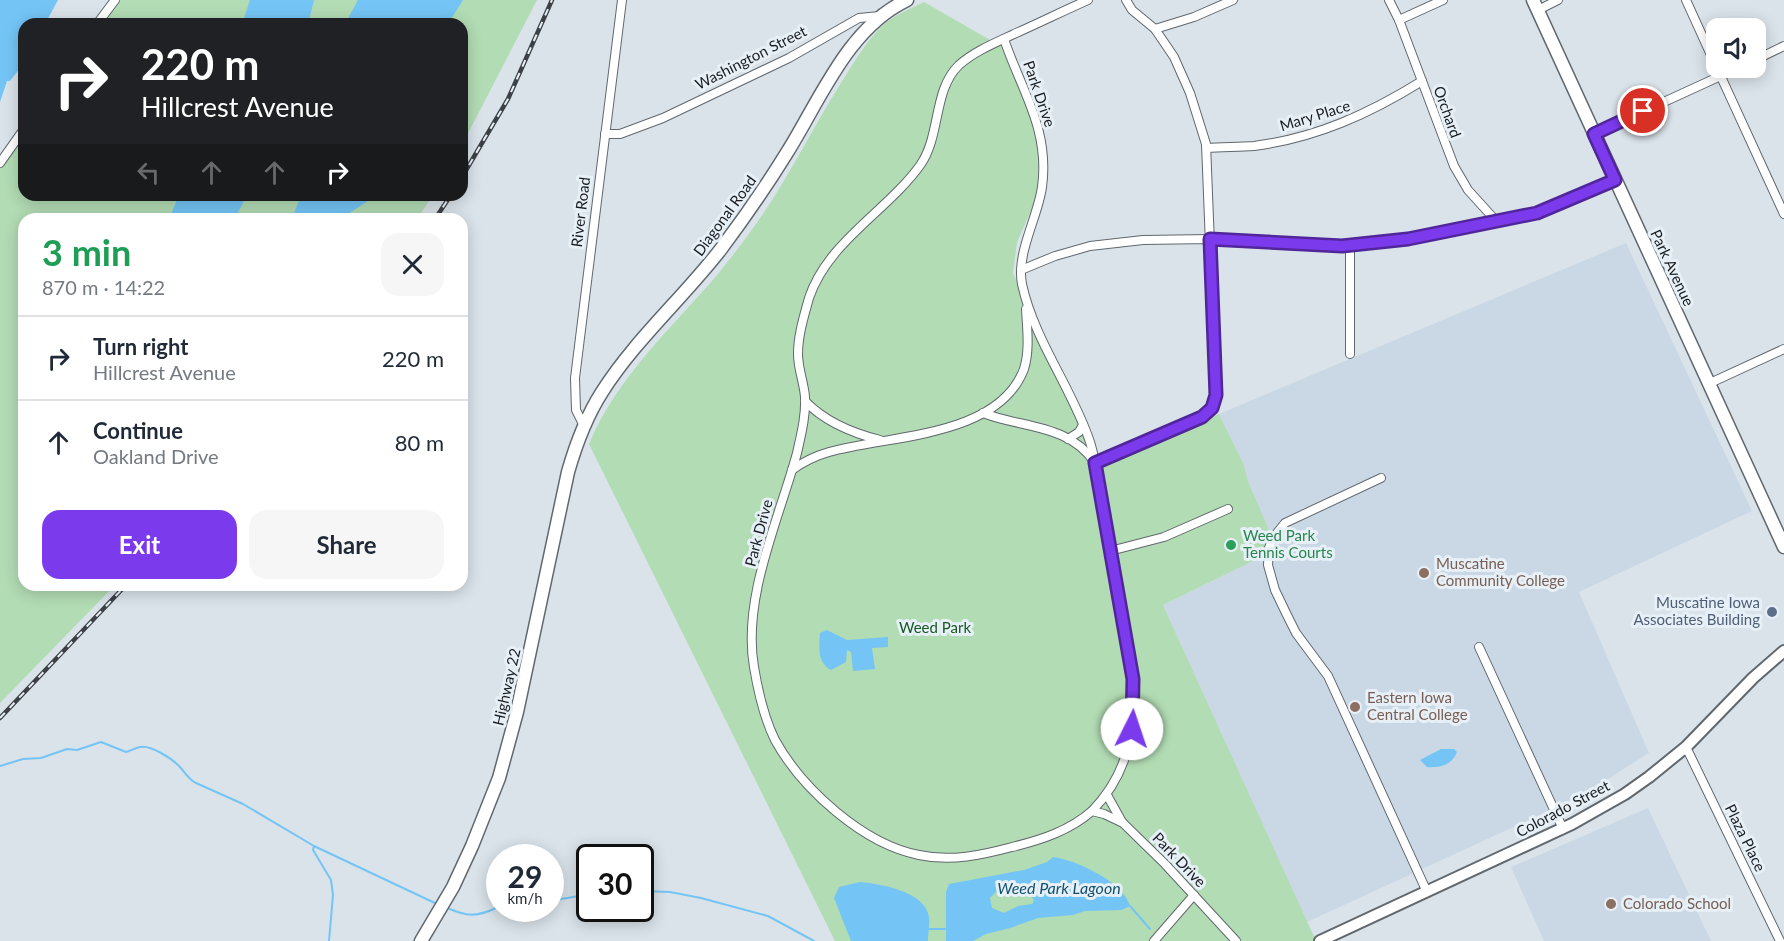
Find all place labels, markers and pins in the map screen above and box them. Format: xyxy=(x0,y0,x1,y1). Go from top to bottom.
pin xyxy=(1617,85,1668,136)
place label: Weed Park Tennis Courts xyxy=(1243,526,1333,561)
marker: Weed Park Tennis Courts xyxy=(1224,538,1238,552)
place label: Muscatine Community College xyxy=(1436,554,1565,589)
marker: Muscatine Community College xyxy=(1417,566,1431,580)
place label: Muscatine Iowa Associates Building xyxy=(1633,593,1760,628)
marker: Muscatine Iowa Associates Building xyxy=(1765,605,1779,619)
place label: Eastern Iowa Central College xyxy=(1367,688,1468,723)
marker: Eastern Iowa Central College xyxy=(1348,700,1362,714)
place label: Colorado School xyxy=(1623,894,1731,912)
marker: Colorado School xyxy=(1604,897,1618,911)

